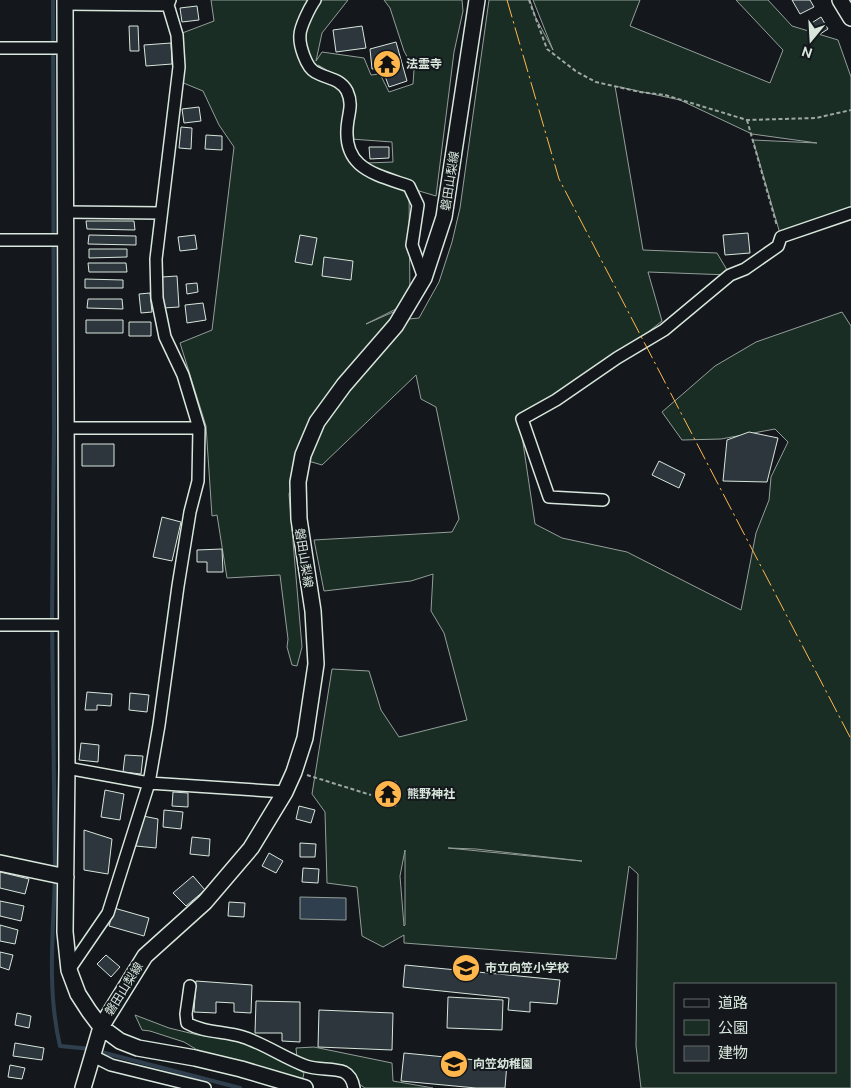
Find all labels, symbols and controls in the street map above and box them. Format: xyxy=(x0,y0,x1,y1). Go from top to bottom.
north arrow xyxy=(786,15,836,65)
text: N xyxy=(800,43,814,62)
temple icon: 法霊寺 xyxy=(372,49,402,79)
place label: 法霊寺 xyxy=(406,57,442,70)
street label: 磐田山梨線 xyxy=(438,150,461,212)
street label: 磐田山梨線 xyxy=(293,527,316,589)
temple icon: 熊野神社 xyxy=(373,779,403,809)
place label: 熊野神社 xyxy=(407,787,455,800)
school or university icon: 市立向笠小学校 xyxy=(451,953,481,983)
street label: 磐田山梨線 xyxy=(102,960,145,1018)
place label: 市立向笠小学校 xyxy=(485,961,569,974)
legend xyxy=(674,983,836,1073)
text: 道路 xyxy=(718,994,748,1011)
text: 公園 xyxy=(718,1019,748,1036)
text: 建物 xyxy=(718,1044,748,1061)
school or university icon: 向笠幼稚園 xyxy=(439,1049,469,1079)
place label: 向笠幼稚園 xyxy=(473,1057,533,1070)

